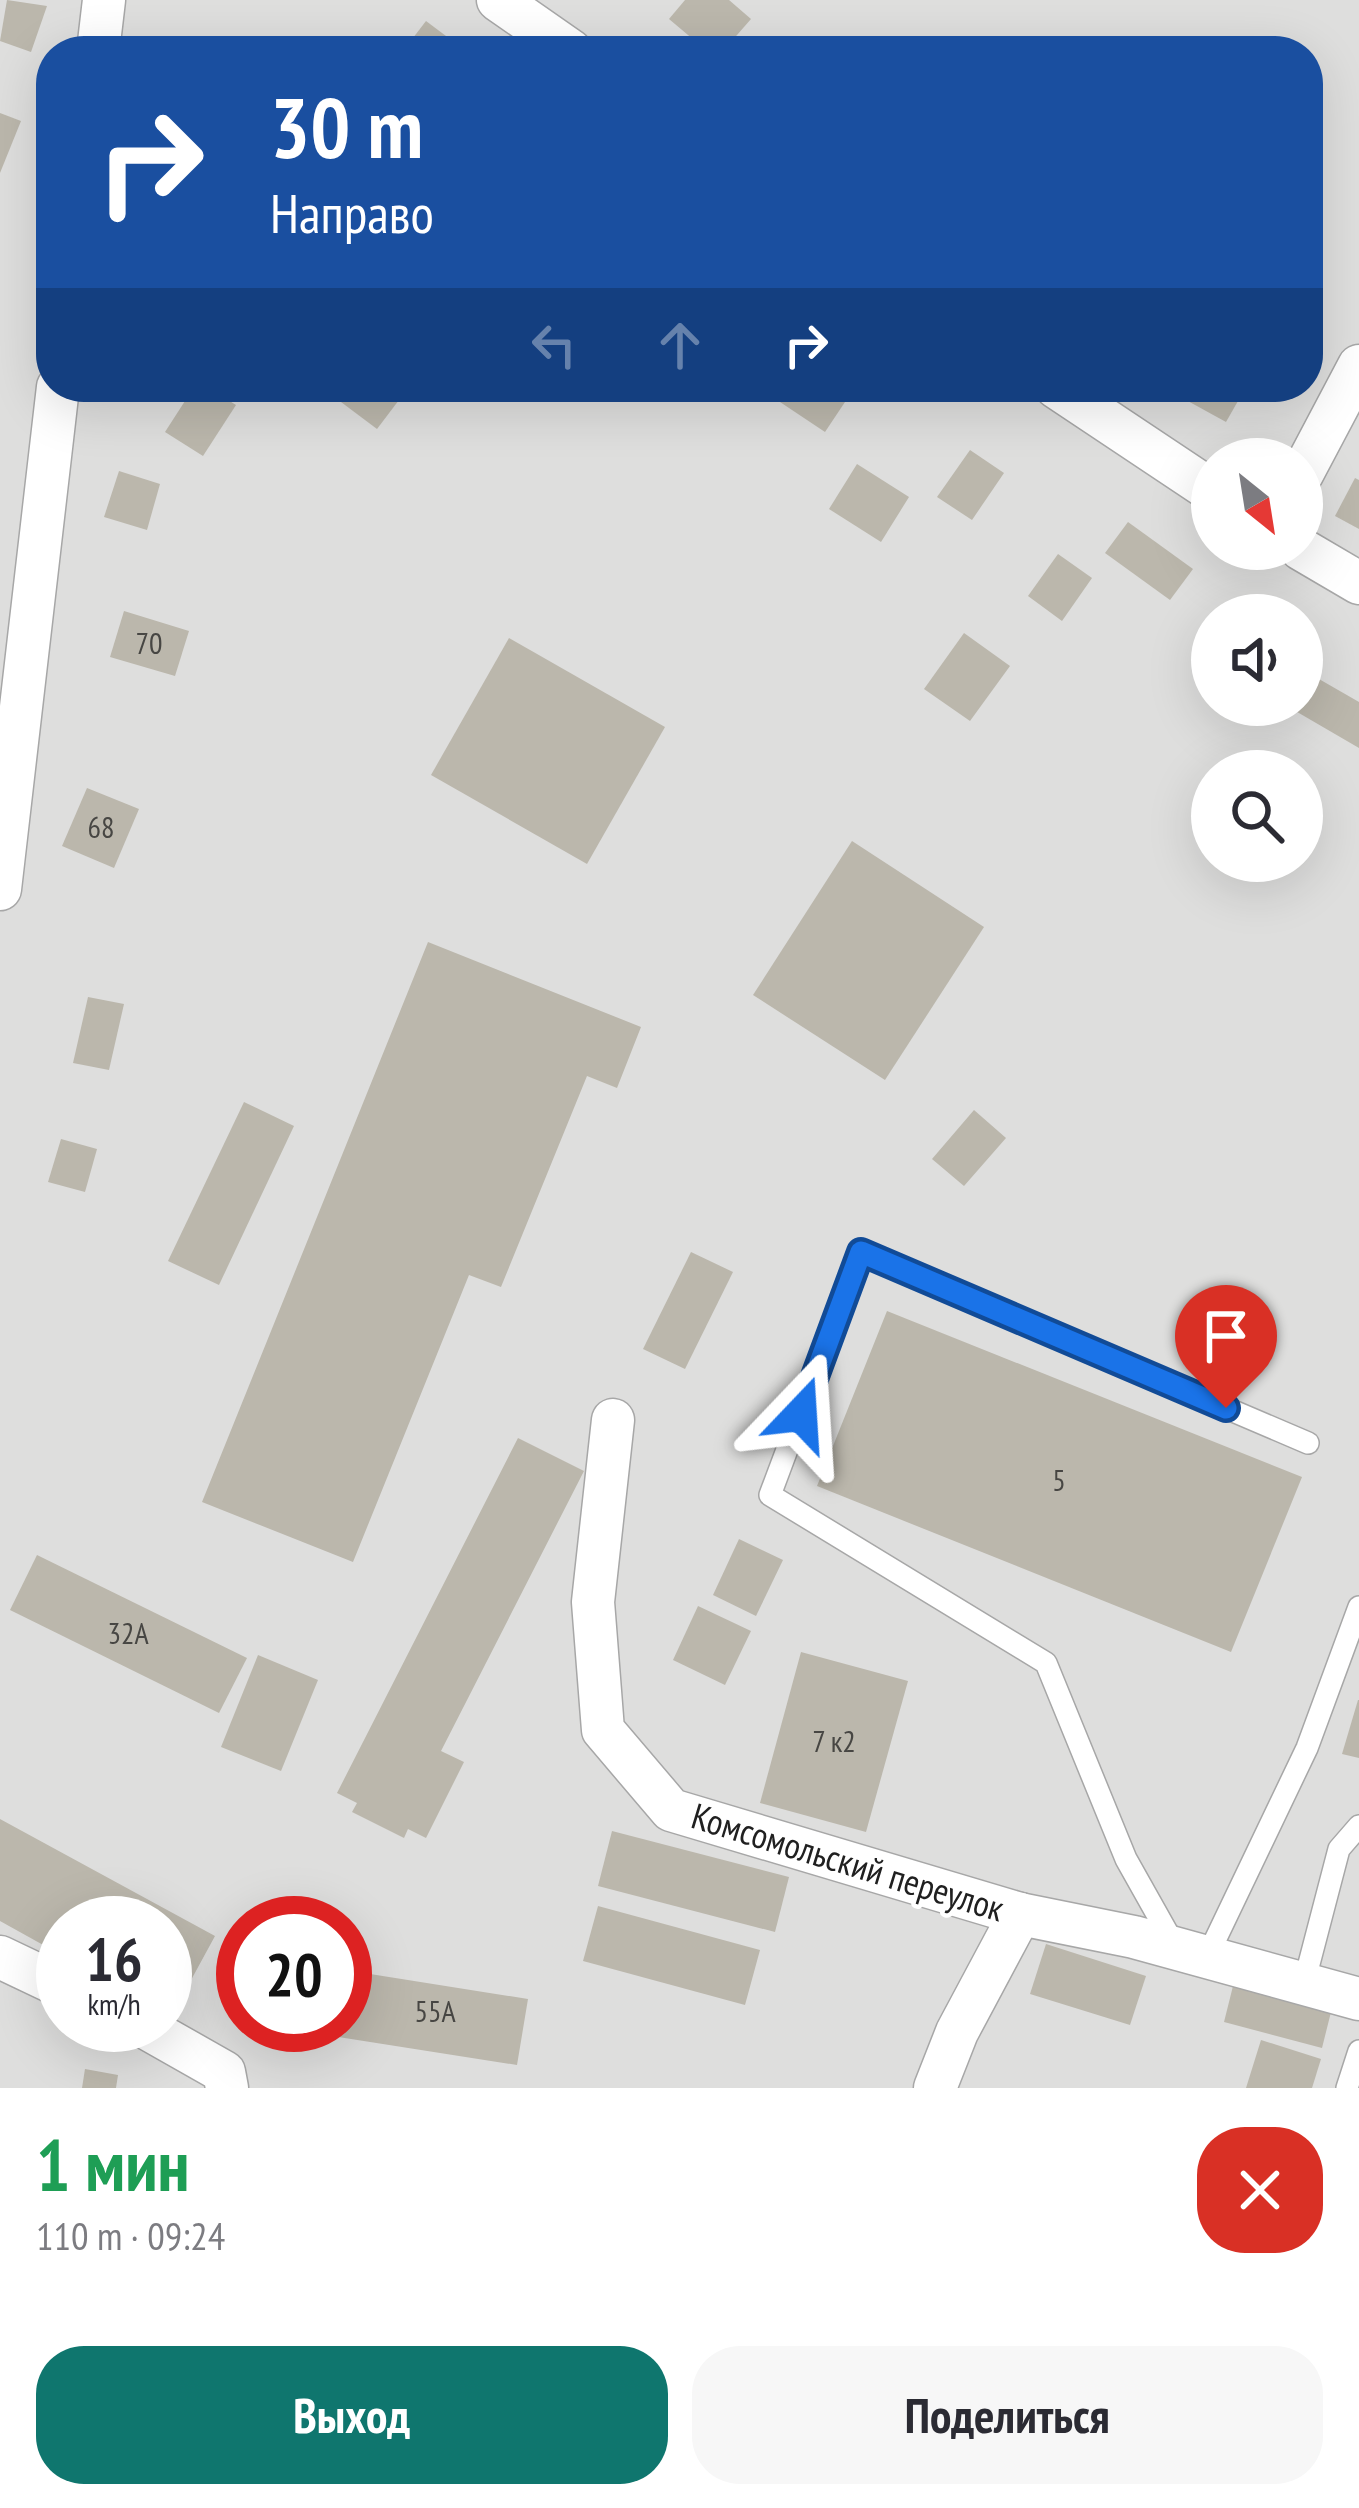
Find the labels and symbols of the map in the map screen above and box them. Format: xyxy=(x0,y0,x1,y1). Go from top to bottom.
north arrow xyxy=(1191,438,1323,570)
house number: 70 xyxy=(136,623,163,662)
house number: 68 xyxy=(88,807,115,846)
pin xyxy=(1175,1285,1277,1408)
position arrow xyxy=(738,1351,864,1477)
house number: 5 xyxy=(1052,1460,1066,1499)
house number: 32А xyxy=(107,1613,149,1652)
house number: 7 к2 xyxy=(812,1721,856,1760)
street label: Комсомольский переулок xyxy=(686,1792,1010,1931)
speed limit sign: 20 xyxy=(216,1896,372,2052)
house number: 55А xyxy=(414,1991,456,2030)

